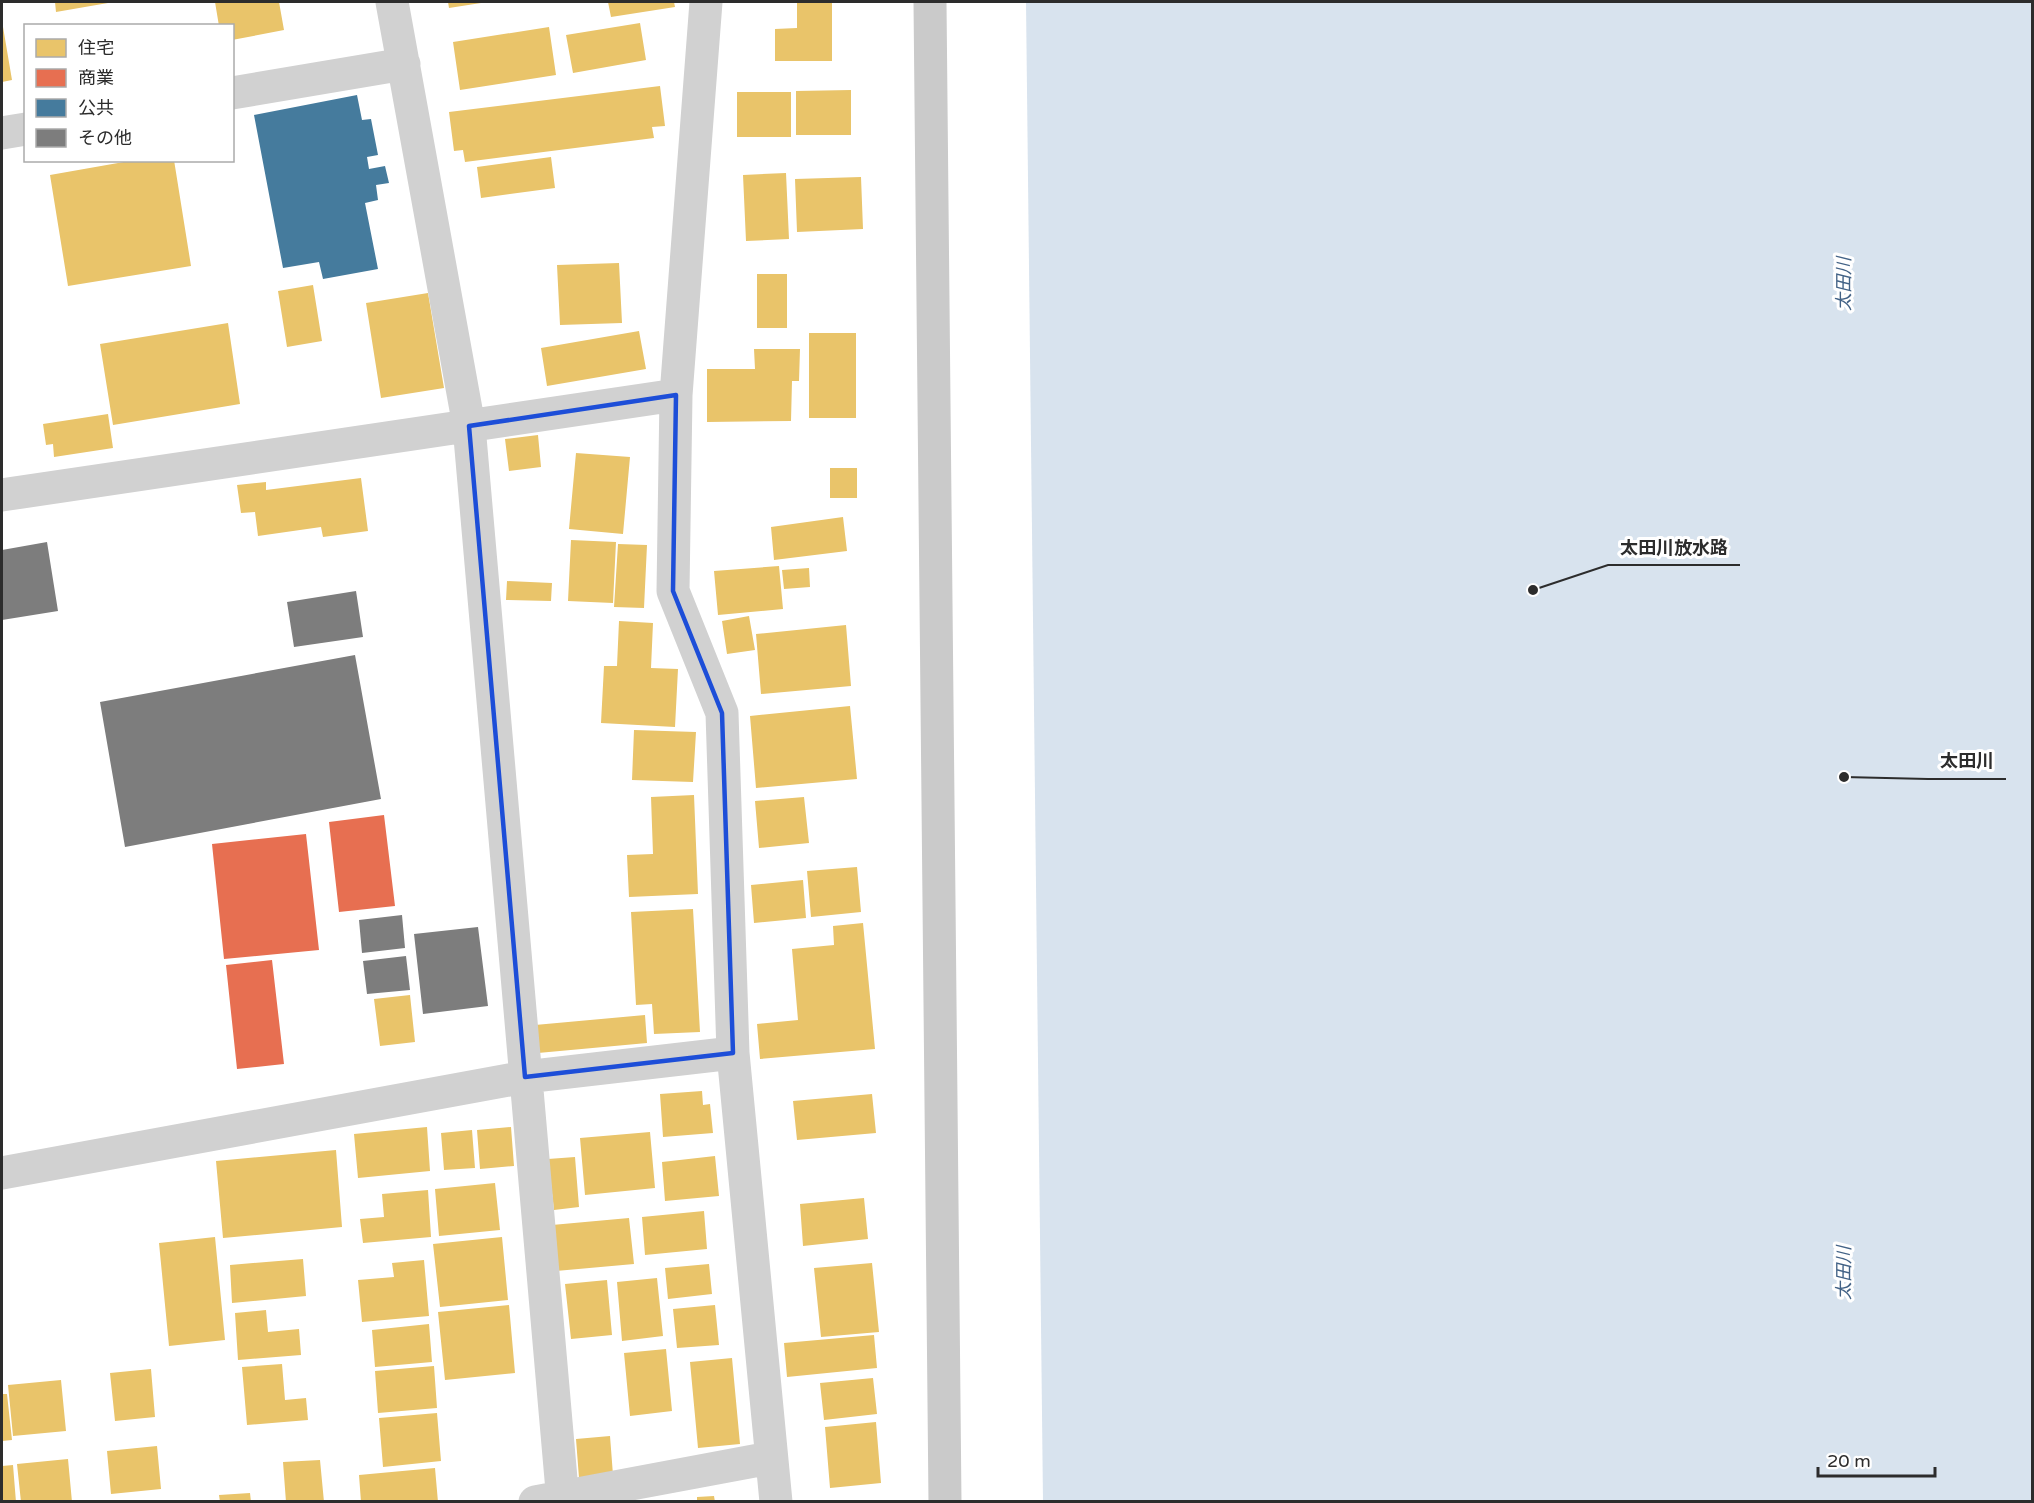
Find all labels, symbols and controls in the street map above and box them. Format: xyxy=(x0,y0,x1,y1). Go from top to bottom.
legend xyxy=(24,24,234,162)
text: 住宅 xyxy=(78,37,114,59)
text: 商業 xyxy=(78,67,114,89)
text: 公共 xyxy=(78,97,114,119)
text: その他 xyxy=(78,127,132,149)
water label: 太田川 xyxy=(1833,255,1855,311)
callout: 太田川放水路 xyxy=(1608,529,1740,565)
text: 太田川放水路 xyxy=(1620,537,1728,559)
callout: 太田川 xyxy=(1928,743,2006,779)
text: 太田川 xyxy=(1940,750,1994,772)
water label: 太田川 xyxy=(1833,1244,1855,1300)
scale bar xyxy=(1818,1440,1935,1478)
text: 20 m xyxy=(1827,1450,1871,1472)

